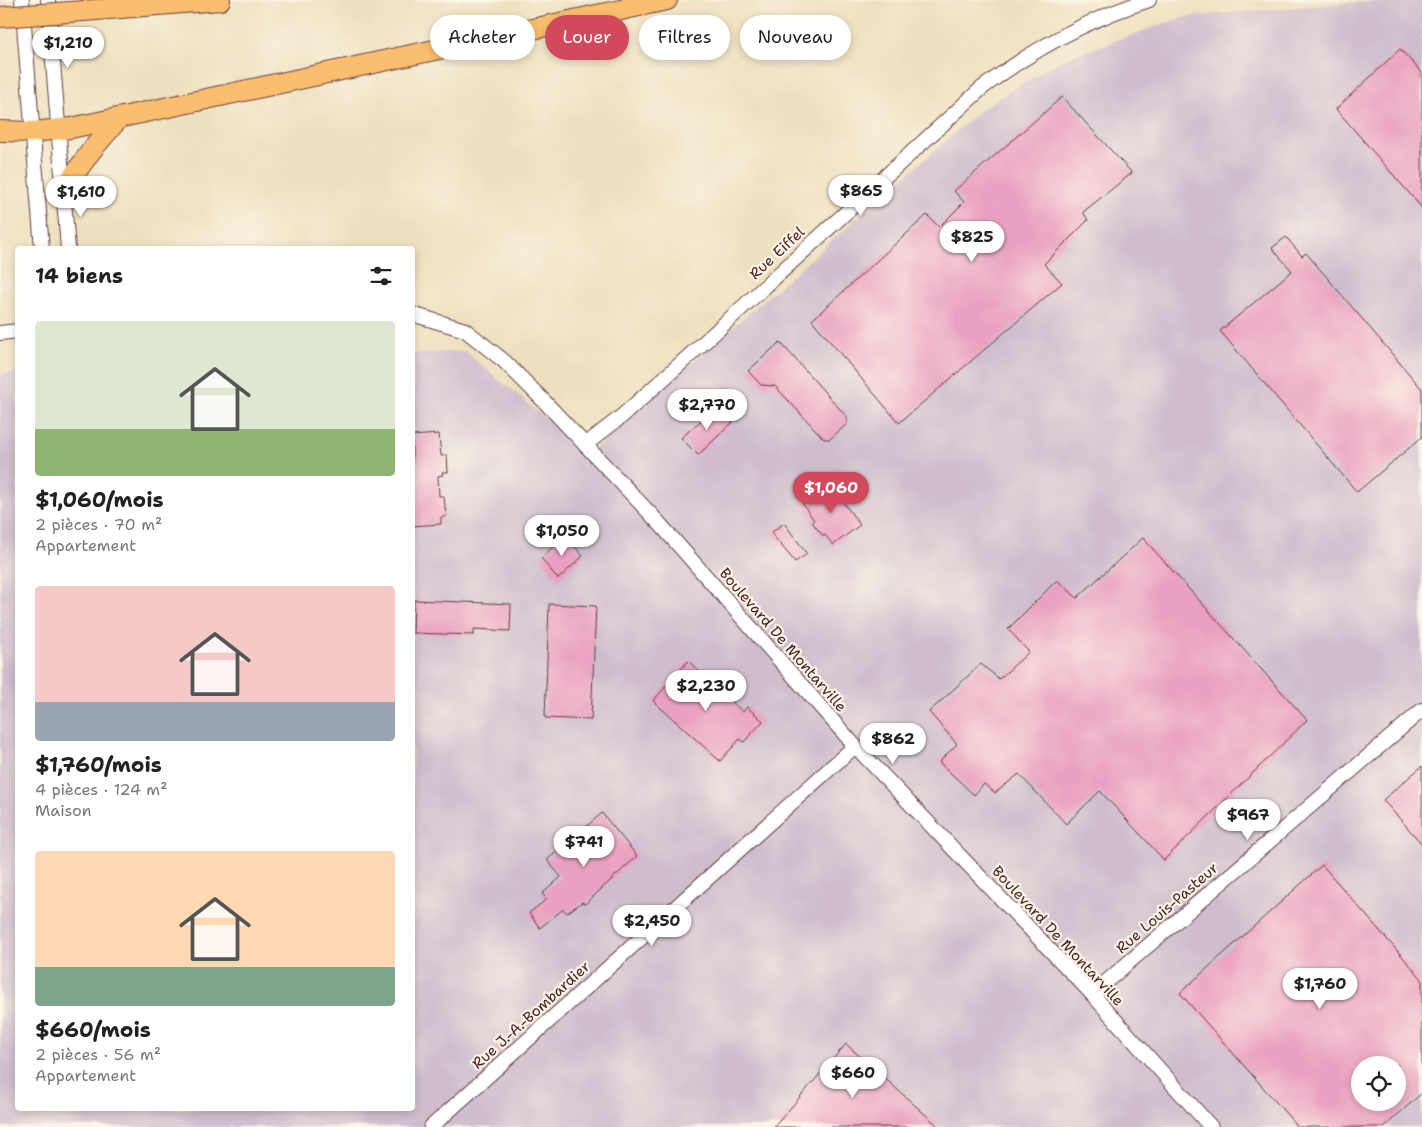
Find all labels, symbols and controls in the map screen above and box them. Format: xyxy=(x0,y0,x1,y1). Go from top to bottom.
chip: Acheter xyxy=(430,15,535,60)
chip: Louer xyxy=(545,15,629,60)
chip: Filtres xyxy=(639,15,730,60)
chip: Nouveau xyxy=(740,15,851,60)
pin: $1,210 xyxy=(27,27,109,69)
text: $1,210 xyxy=(43,32,93,53)
pin: $865 xyxy=(831,174,891,217)
pin: $1,610 xyxy=(40,176,122,218)
text: $865 xyxy=(839,180,883,201)
text: $1,610 xyxy=(57,181,106,202)
pin: $825 xyxy=(942,220,1002,263)
street label: Rue Eiffel xyxy=(745,222,809,284)
text: $825 xyxy=(950,226,994,247)
text: 14 biens xyxy=(35,262,123,290)
icon: filters xyxy=(367,262,395,290)
icon: home xyxy=(170,354,260,444)
pin: $2,770 xyxy=(666,388,748,431)
text: $2,770 xyxy=(678,394,736,415)
pin: $1,060 xyxy=(790,472,872,514)
text: $1,060 xyxy=(804,477,858,498)
text: $1,060/mois xyxy=(35,486,164,514)
text: 2 pièces · 70 m² xyxy=(35,514,162,535)
pin: $1,050 xyxy=(521,514,603,557)
text: $1,050 xyxy=(535,520,589,541)
text: Appartement xyxy=(35,535,136,556)
street label: Boulevard De Montarville xyxy=(715,564,851,716)
icon: home xyxy=(170,619,260,709)
pin: $2,230 xyxy=(665,670,747,712)
text: $2,230 xyxy=(676,675,736,696)
pin: $862 xyxy=(863,722,923,765)
text: $862 xyxy=(871,728,915,749)
text: $1,760/mois xyxy=(35,751,162,779)
text: 4 pièces · 124 m² xyxy=(35,779,168,800)
pin: $967 xyxy=(1218,798,1278,841)
text: Maison xyxy=(35,800,92,821)
text: $967 xyxy=(1227,804,1269,825)
pin: $741 xyxy=(554,826,614,868)
text: $741 xyxy=(564,831,604,852)
street label: Rue Louis-Pasteur xyxy=(1112,858,1222,958)
street label: Boulevard De Montarville xyxy=(988,862,1128,1010)
icon: home xyxy=(170,884,260,974)
pin: $2,450 xyxy=(611,904,693,947)
text: $2,450 xyxy=(623,910,681,931)
street label: Rue J.-A.-Bombardier xyxy=(468,957,594,1073)
pin: $1,760 xyxy=(1279,968,1361,1010)
text: $1,760 xyxy=(1293,973,1347,994)
text: $660/mois xyxy=(35,1016,151,1044)
text: 2 pièces · 56 m² xyxy=(35,1044,161,1065)
pin: $660 xyxy=(823,1056,883,1099)
map controls xyxy=(1351,1056,1406,1111)
button: locate xyxy=(1351,1056,1406,1111)
text: $660 xyxy=(831,1062,875,1083)
text: Appartement xyxy=(35,1065,136,1086)

